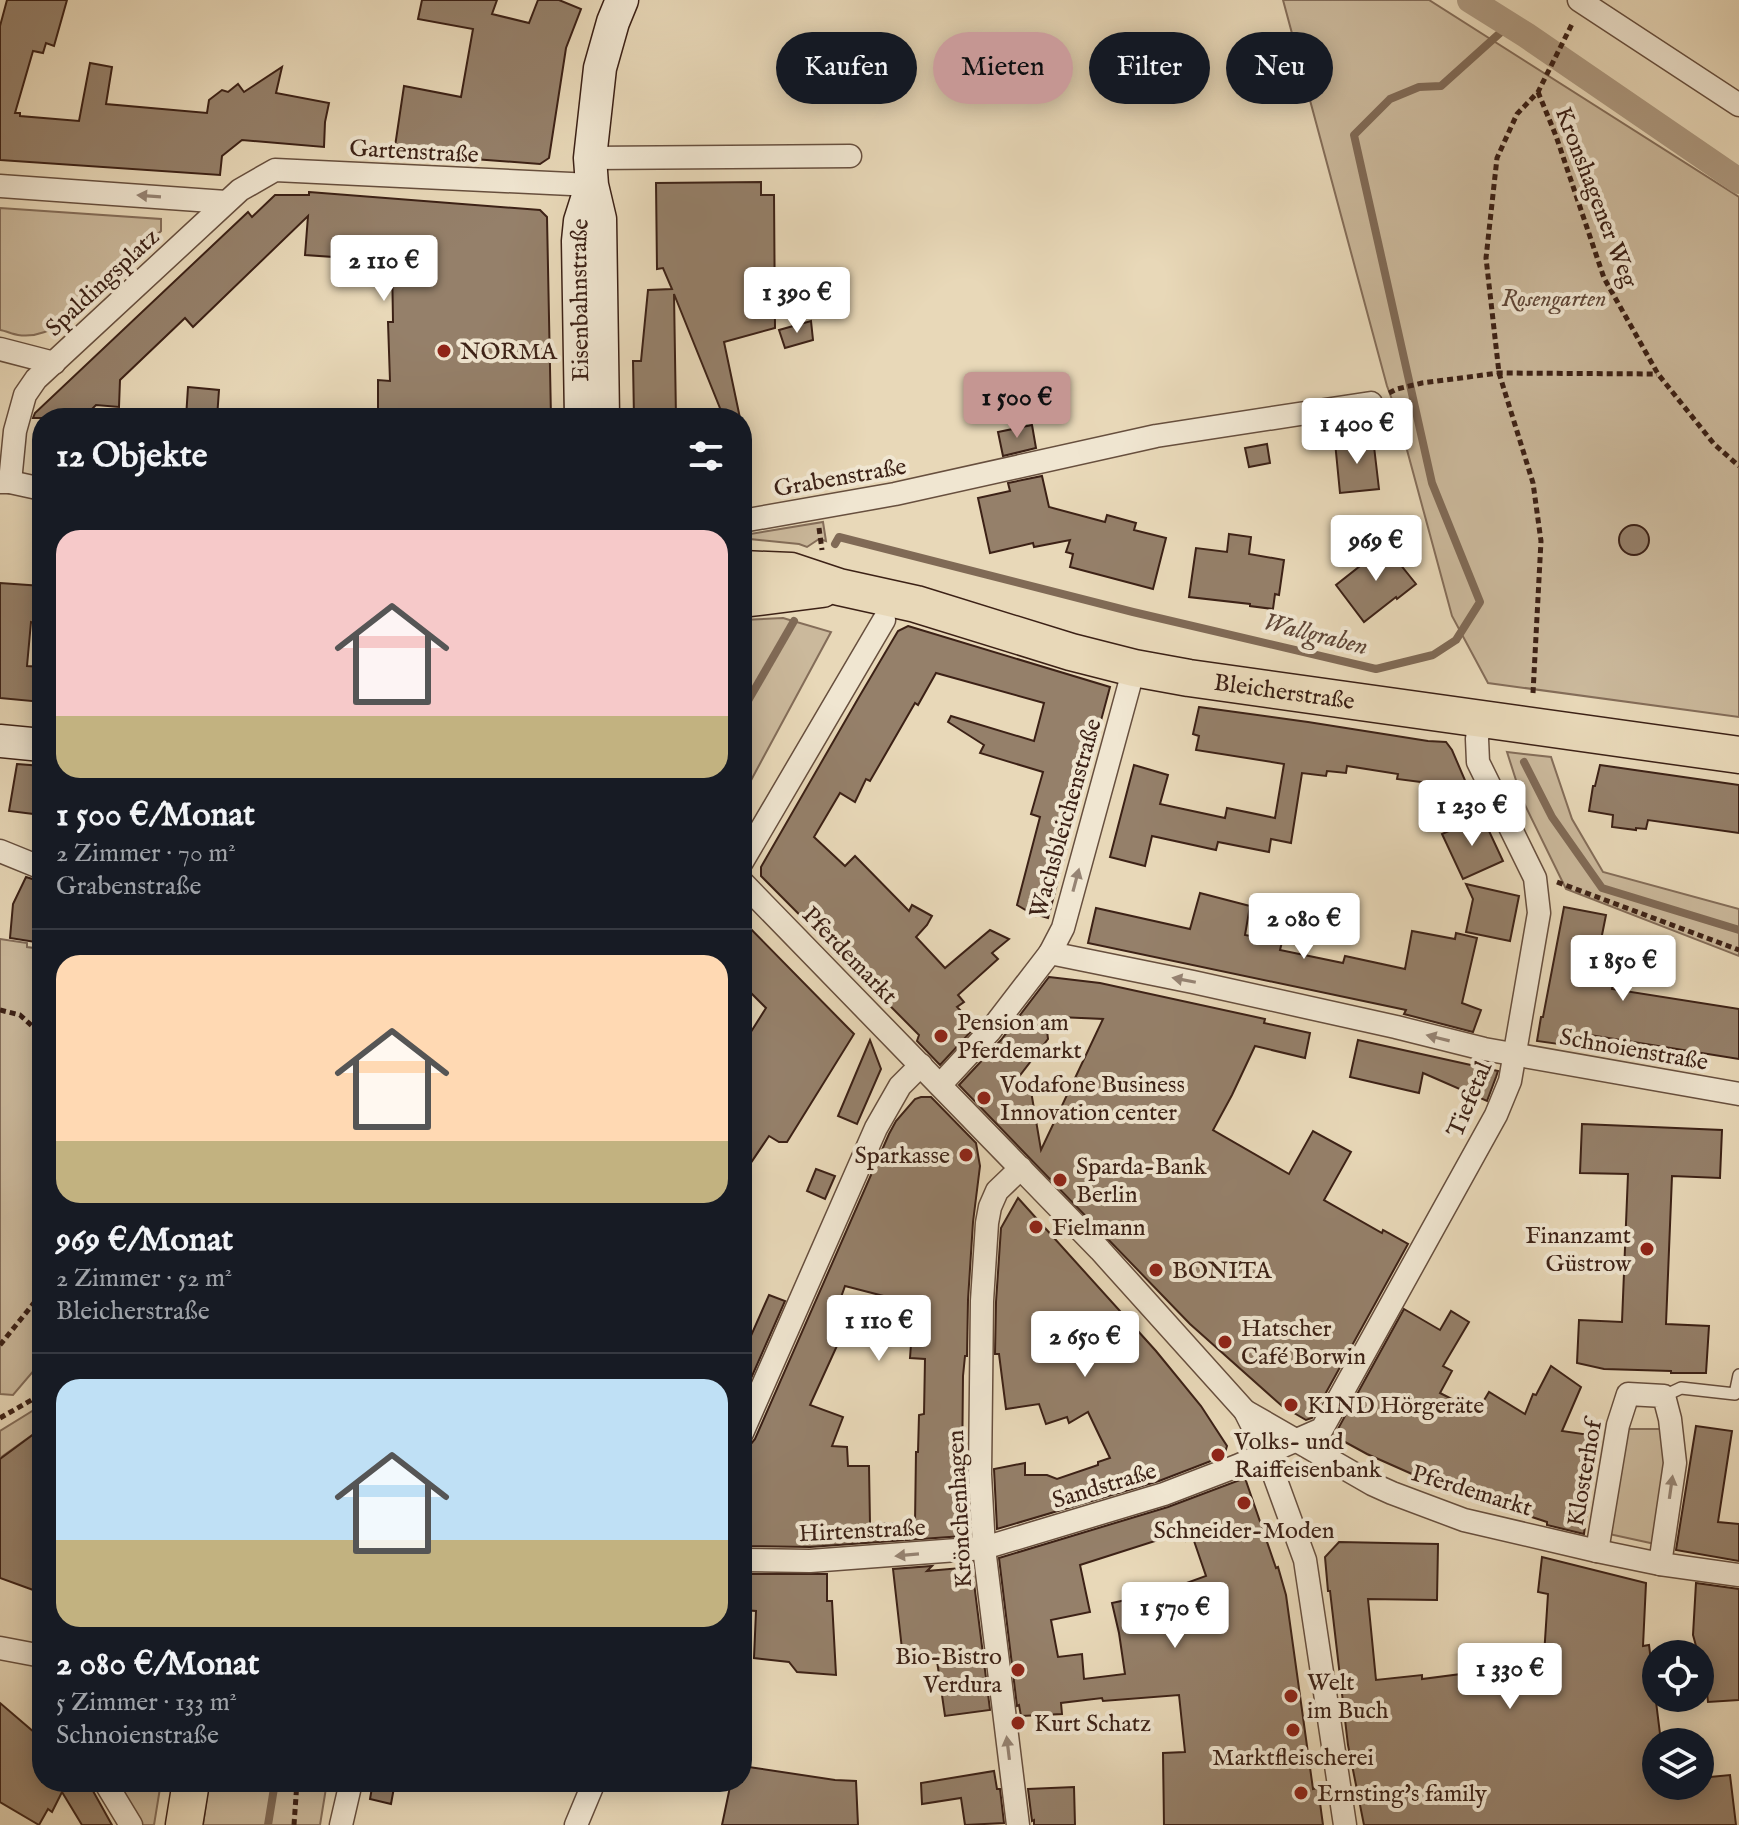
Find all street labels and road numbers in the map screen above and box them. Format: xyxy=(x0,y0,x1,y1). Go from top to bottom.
street label: Kronshagener Weg xyxy=(1547,103,1645,293)
street label: Gartenstraße xyxy=(348,134,479,171)
street label: Eisenbahnstraße xyxy=(564,217,597,382)
street label: Spaldingsplatz xyxy=(39,222,167,344)
street label: Grabenstraße xyxy=(772,452,909,505)
street label: Bleicherstraße xyxy=(1212,668,1357,718)
street label: Wachsbleichenstraße xyxy=(1023,715,1110,922)
street label: Pferdemarkt xyxy=(794,900,903,1012)
street label: Schnoienstraße xyxy=(1557,1022,1710,1079)
street label: Tiefetal xyxy=(1441,1056,1500,1142)
street label: Klosterhof xyxy=(1561,1413,1611,1529)
street label: Krönchenhagen xyxy=(941,1429,980,1589)
street label: Sandstraße xyxy=(1048,1456,1160,1517)
street label: Pferdemarkt xyxy=(1407,1458,1536,1525)
street label: Hirtenstraße xyxy=(798,1513,926,1550)

